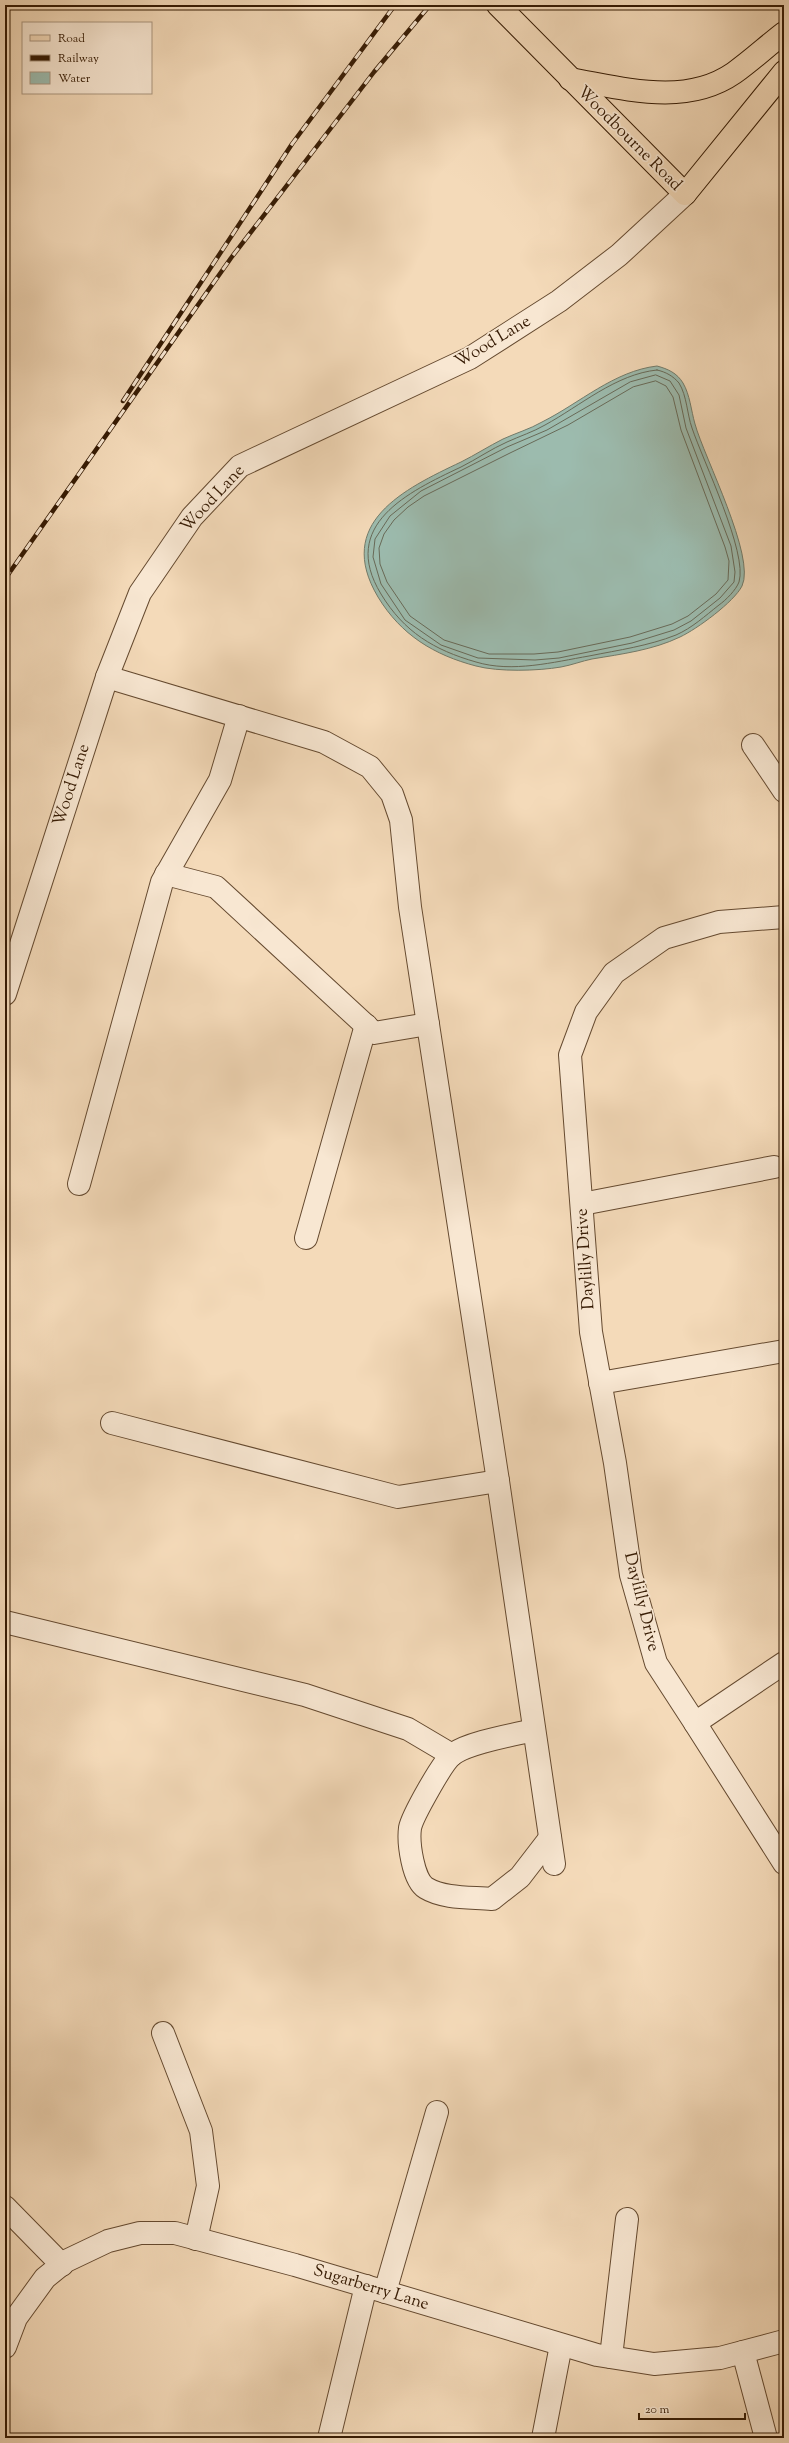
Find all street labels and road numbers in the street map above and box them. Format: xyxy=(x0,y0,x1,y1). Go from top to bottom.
street label: Woodbourne Road xyxy=(571,81,687,197)
street label: Wood Lane xyxy=(450,310,536,374)
street label: Wood Lane xyxy=(175,460,251,538)
street label: Wood Lane xyxy=(47,741,97,829)
street label: Daylilly Drive xyxy=(570,1208,602,1310)
street label: Daylilly Drive xyxy=(617,1550,665,1654)
street label: Sugarberry Lane xyxy=(310,2259,432,2317)

